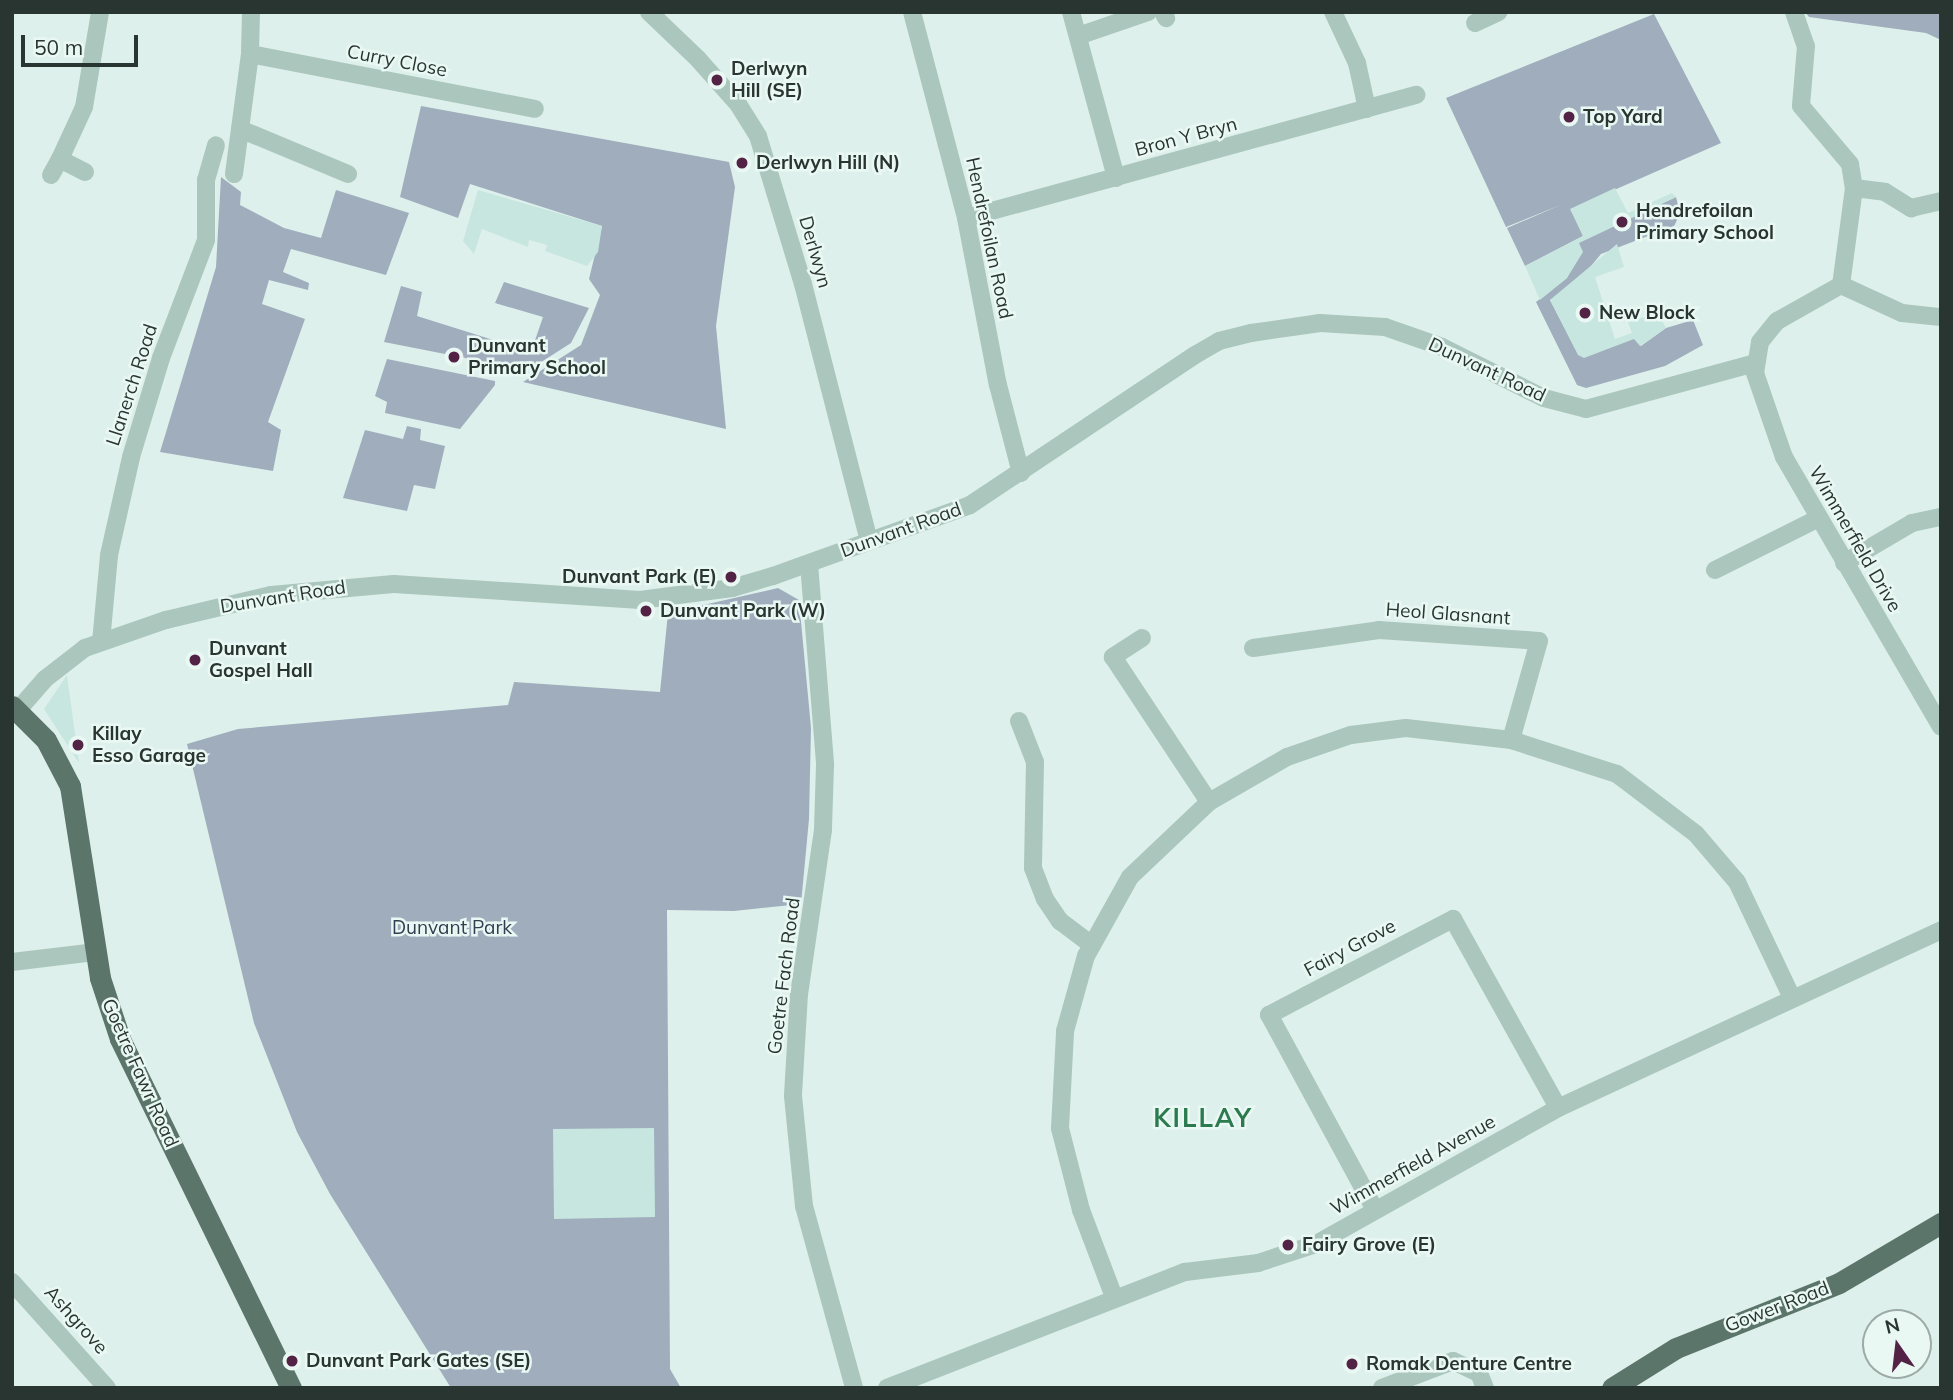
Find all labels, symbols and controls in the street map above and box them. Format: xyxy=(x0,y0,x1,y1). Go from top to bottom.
scale bar xyxy=(24,21,142,65)
text: 50 m xyxy=(34,34,83,60)
street label: Curry Close xyxy=(345,40,449,82)
place label: Derlwyn Hill (SE) xyxy=(731,58,807,102)
marker: Derlwyn Hill (SE) xyxy=(709,72,725,88)
place label: Top Yard xyxy=(1583,106,1663,128)
marker: Top Yard xyxy=(1561,109,1577,125)
street label: Bron Y Bryn xyxy=(1132,112,1240,162)
place label: Derlwyn Hill (N) xyxy=(756,152,900,174)
marker: Derlwyn Hill (N) xyxy=(734,155,750,171)
street label: Hendrefoilan Road xyxy=(961,155,1017,321)
place label: Hendrefoilan Primary School xyxy=(1636,200,1774,244)
street label: Derlwyn xyxy=(794,213,836,291)
marker: Hendrefoilan Primary School xyxy=(1614,214,1630,230)
place label: New Block xyxy=(1599,302,1695,324)
marker: New Block xyxy=(1577,305,1593,321)
street label: Llanerch Road xyxy=(102,321,162,449)
street label: Dunvant Road xyxy=(1425,333,1549,407)
place label: Dunvant Primary School xyxy=(468,335,606,379)
marker: Dunvant Primary School xyxy=(446,349,462,365)
street label: Wimmerfield Drive xyxy=(1804,462,1906,616)
street label: Dunvant Road xyxy=(838,498,964,562)
place label: Dunvant Park (E) xyxy=(562,566,717,588)
marker: Dunvant Park (E) xyxy=(723,569,739,585)
street label: Dunvant Road xyxy=(219,576,347,618)
street label: Heol Glasnant xyxy=(1385,598,1511,630)
place label: Dunvant Park (W) xyxy=(660,600,826,622)
marker: Dunvant Park (W) xyxy=(638,603,654,619)
place label: Dunvant Gospel Hall xyxy=(209,638,313,682)
marker: Dunvant Gospel Hall xyxy=(187,652,203,668)
place label: Killay Esso Garage xyxy=(92,723,206,767)
marker: Killay Esso Garage xyxy=(70,737,86,753)
street label: Goetre Fach Road xyxy=(763,896,805,1056)
street label: Fairy Grove xyxy=(1300,914,1400,982)
park label: Dunvant Park xyxy=(392,917,512,939)
street label: Goetre Fawr Road xyxy=(97,995,183,1151)
district label: KILLAY xyxy=(1154,1102,1252,1134)
street label: Wimmerfield Avenue xyxy=(1327,1110,1499,1220)
place label: Fairy Grove (E) xyxy=(1302,1234,1436,1256)
marker: Fairy Grove (E) xyxy=(1280,1237,1296,1253)
street label: Gower Road xyxy=(1722,1277,1832,1337)
street label: Ashgrove xyxy=(40,1281,112,1359)
north arrow xyxy=(1862,1309,1932,1379)
text: N xyxy=(1883,1312,1902,1339)
place label: Dunvant Park Gates (SE) xyxy=(306,1350,531,1372)
marker: Dunvant Park Gates (SE) xyxy=(284,1353,300,1369)
place label: Romak Denture Centre xyxy=(1366,1353,1572,1375)
marker: Romak Denture Centre xyxy=(1344,1356,1360,1372)

